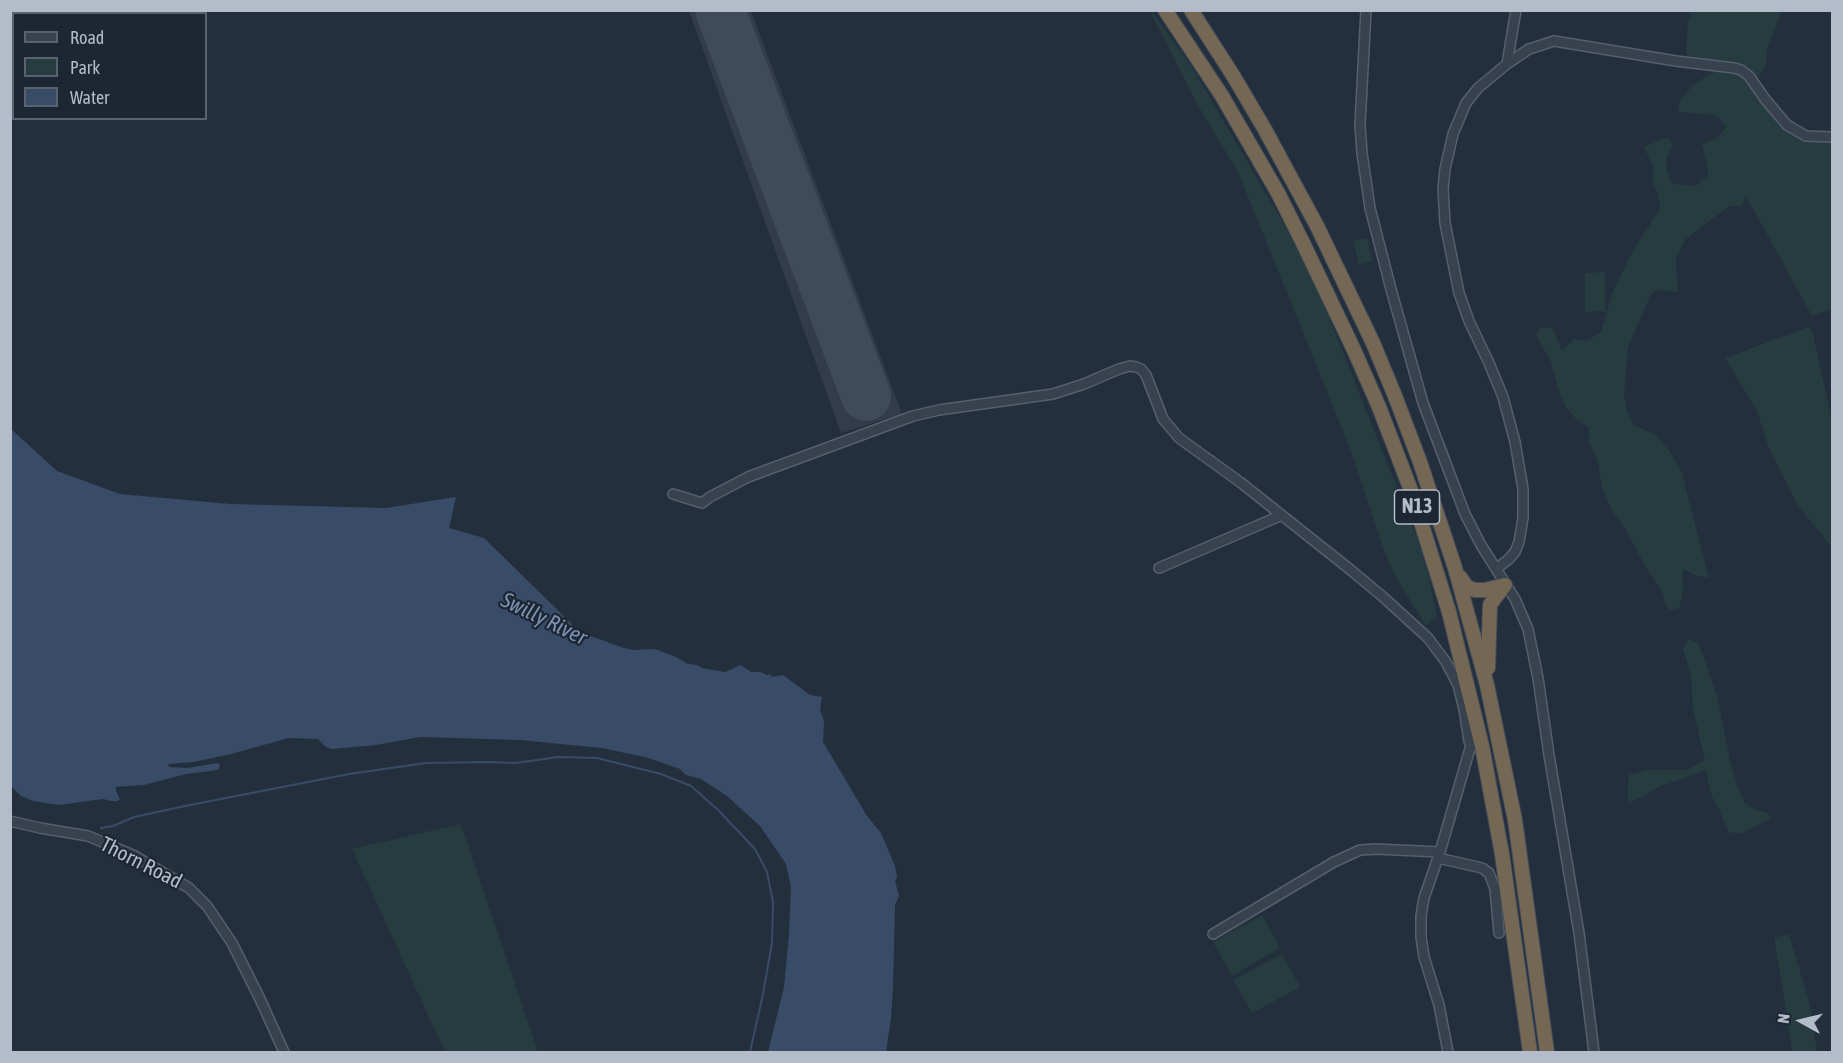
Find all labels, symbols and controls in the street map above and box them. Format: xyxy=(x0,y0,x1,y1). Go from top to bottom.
legend xyxy=(12,12,207,120)
text: Road xyxy=(70,27,104,48)
text: Park xyxy=(70,57,100,78)
text: Water xyxy=(70,87,109,108)
road number: N13 xyxy=(1394,490,1440,524)
water label: Swilly River xyxy=(497,587,591,651)
street label: Thorn Road xyxy=(96,832,186,894)
north arrow xyxy=(1771,991,1831,1051)
text: N xyxy=(1774,1013,1793,1024)

